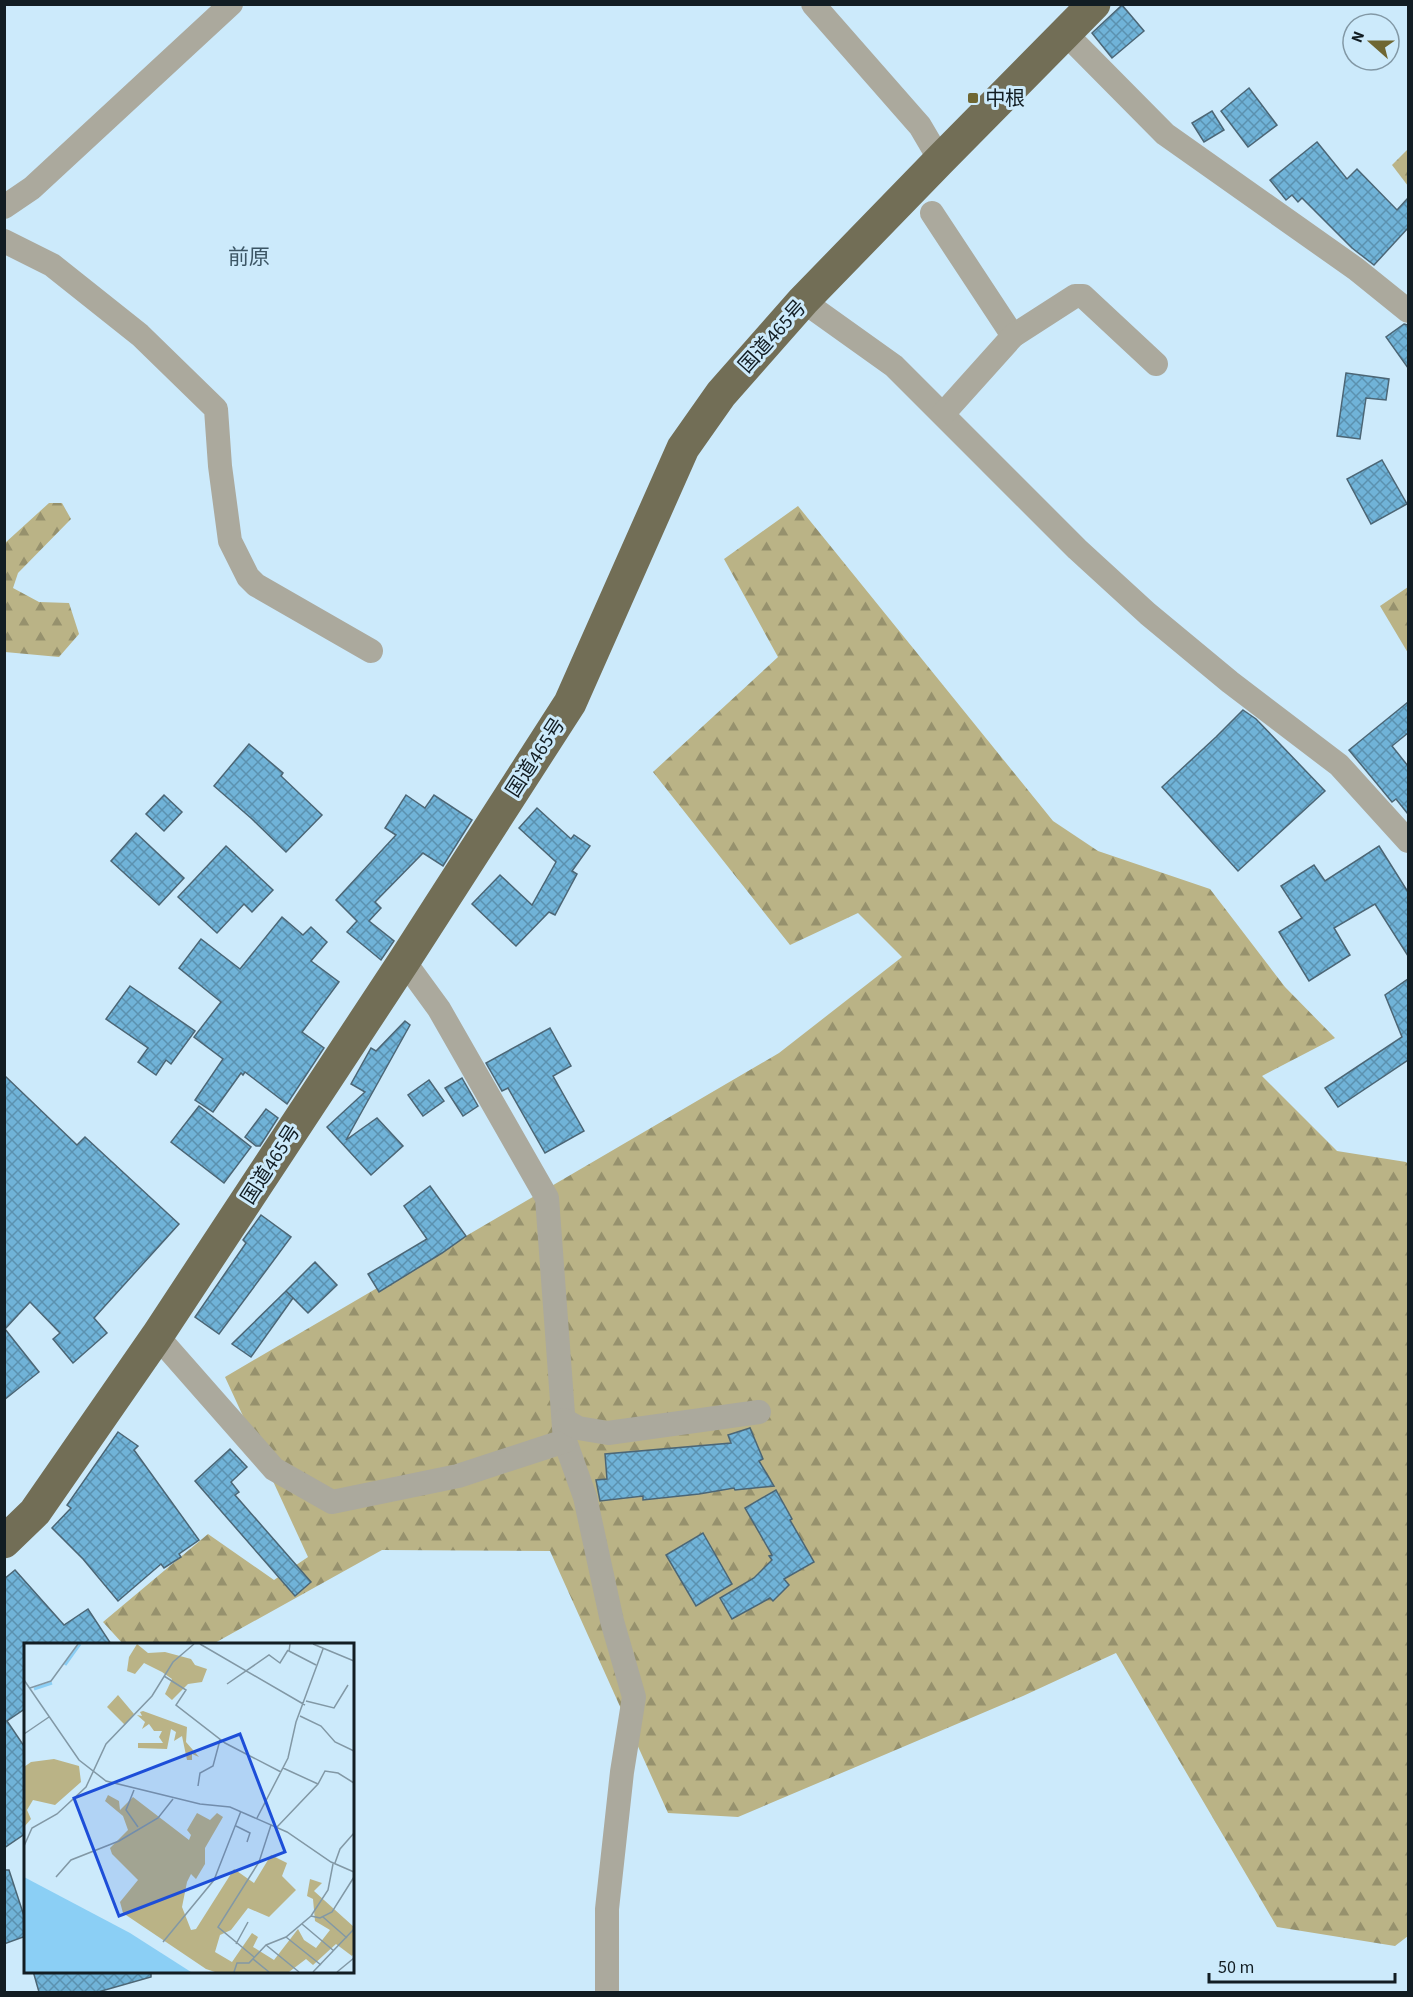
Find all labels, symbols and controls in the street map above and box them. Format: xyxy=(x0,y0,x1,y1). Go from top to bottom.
north arrow xyxy=(1341,12,1401,72)
text: N xyxy=(1346,28,1370,46)
place label: 中根 xyxy=(985,85,1025,113)
marker: 中根 xyxy=(966,91,980,105)
district label: 前原 xyxy=(228,242,270,272)
street label: 国道465号 xyxy=(732,294,813,379)
street label: 国道465号 xyxy=(500,712,572,803)
street label: 国道465号 xyxy=(235,1119,307,1210)
inset map xyxy=(24,1643,354,1973)
scale bar xyxy=(1209,1946,1395,1984)
text: 50 m xyxy=(1218,1955,1254,1980)

